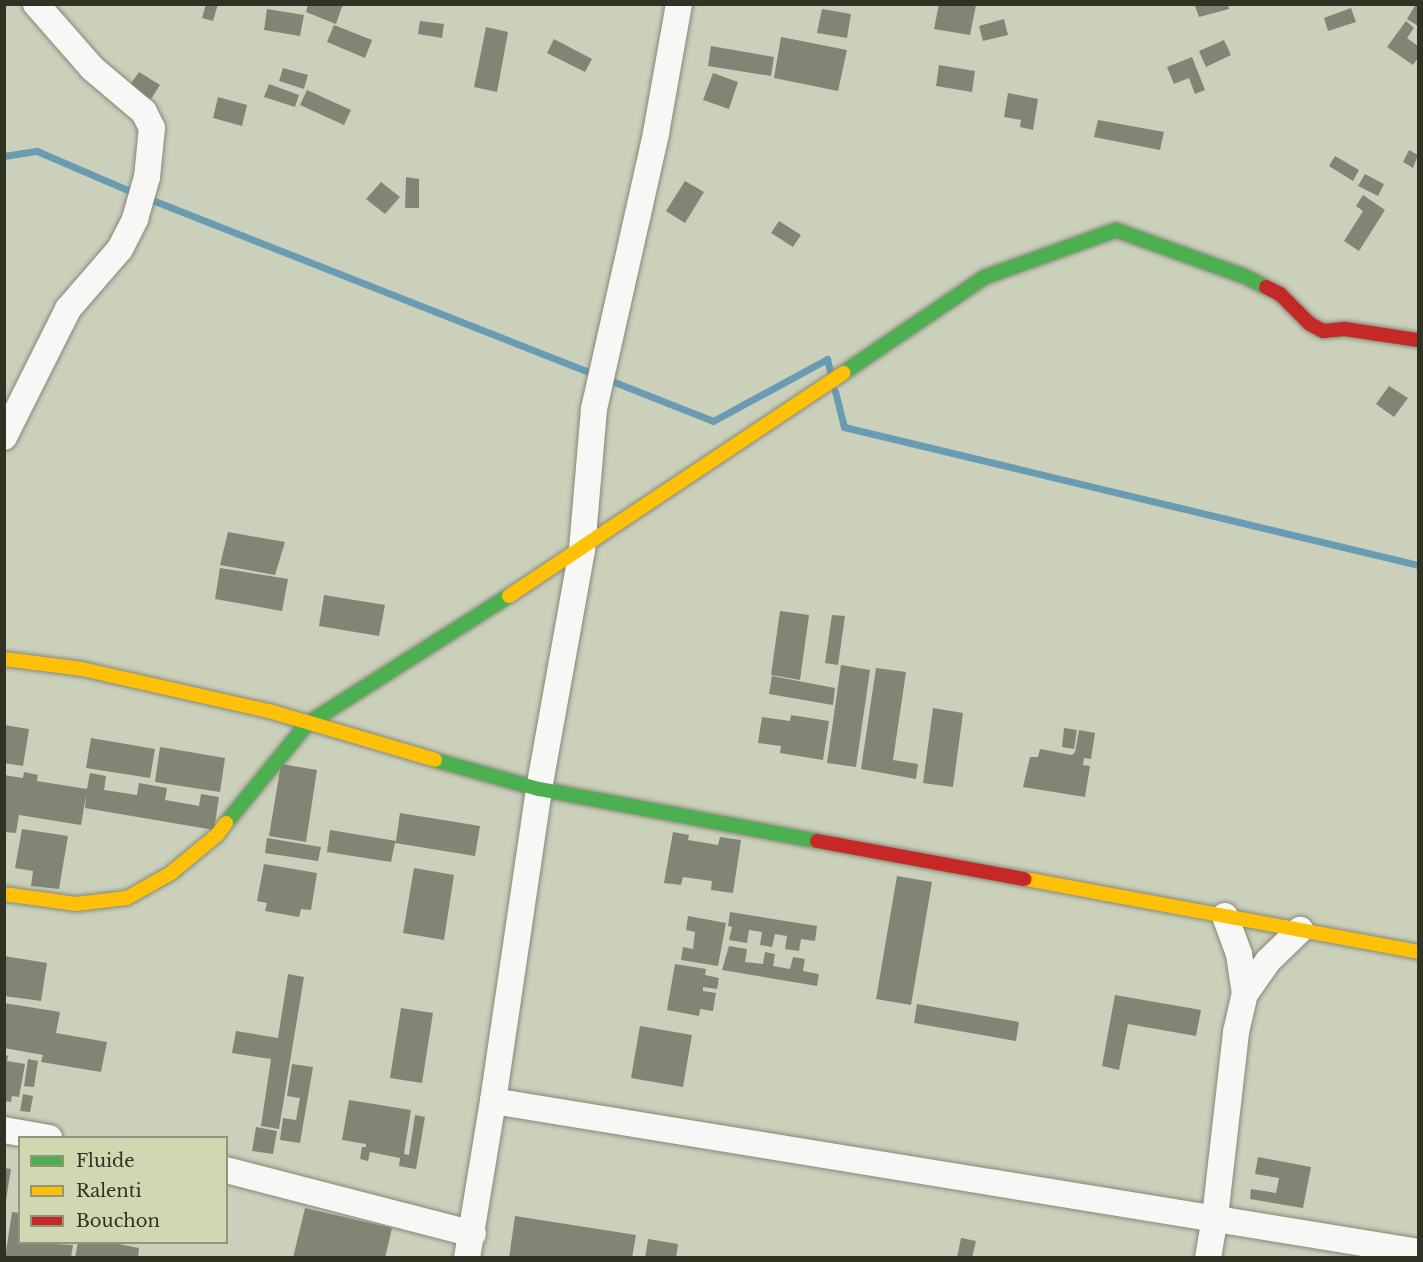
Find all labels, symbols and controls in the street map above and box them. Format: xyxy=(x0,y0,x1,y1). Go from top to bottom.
legend xyxy=(18,1136,228,1244)
text: Fluide xyxy=(76,1150,135,1172)
text: Ralenti xyxy=(76,1180,142,1202)
text: Bouchon xyxy=(76,1210,160,1232)

